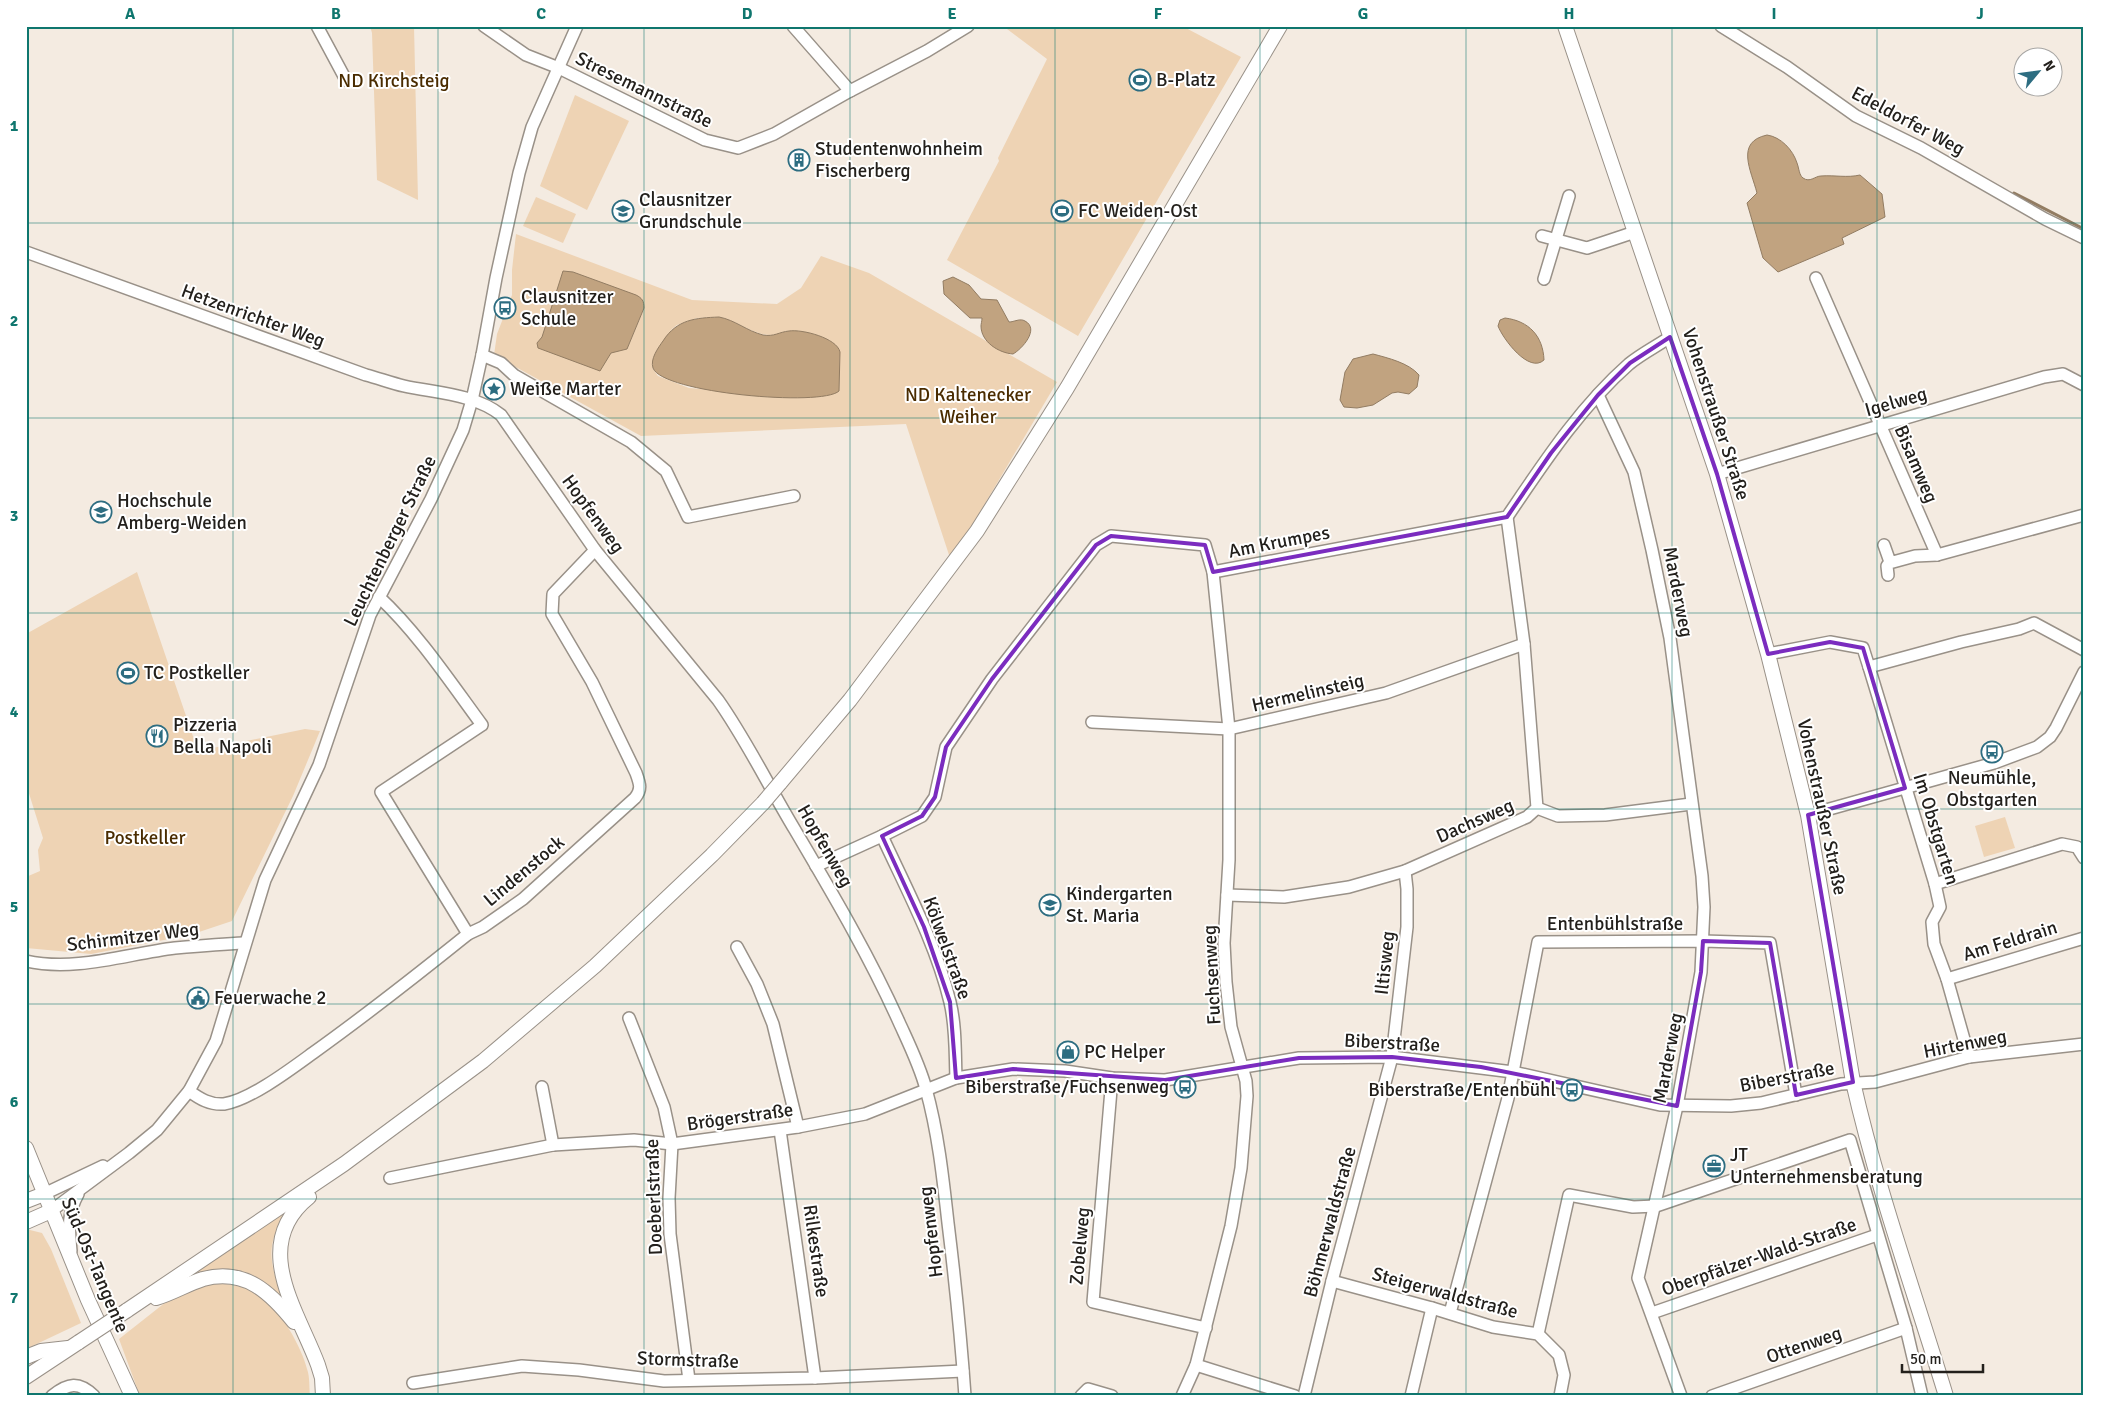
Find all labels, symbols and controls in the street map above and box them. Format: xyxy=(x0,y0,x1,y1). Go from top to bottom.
text: A xyxy=(125,4,136,24)
text: B xyxy=(331,4,341,24)
text: C xyxy=(536,4,546,24)
text: D xyxy=(742,4,753,24)
text: E xyxy=(947,4,957,24)
text: F xyxy=(1154,4,1163,24)
text: G xyxy=(1358,4,1368,24)
text: H xyxy=(1564,4,1574,24)
text: I xyxy=(1771,4,1777,24)
text: J xyxy=(1976,4,1984,24)
street label: Stresemannstraße xyxy=(572,46,716,134)
north arrow xyxy=(2012,48,2062,98)
text: N xyxy=(2039,58,2059,74)
sports icon: B-Platz xyxy=(1128,68,1152,92)
place label: B-Platz xyxy=(1156,68,1215,92)
park label: ND Kirchsteig xyxy=(338,69,450,93)
street label: Edeldorfer Weg xyxy=(1847,81,1969,161)
text: 1 xyxy=(10,116,19,136)
place label: Studentenwohnheim Fischerberg xyxy=(815,137,983,183)
building icon: Studentenwohnheim Fischerberg xyxy=(787,148,811,172)
place label: Clausnitzer Grundschule xyxy=(639,188,742,234)
school or university icon: Clausnitzer Grundschule xyxy=(611,199,635,223)
sports icon: FC Weiden-Ost xyxy=(1050,199,1074,223)
place label: FC Weiden-Ost xyxy=(1078,199,1198,223)
street label: Hetzenrichter Weg xyxy=(178,279,328,353)
place label: Clausnitzer Schule xyxy=(521,285,613,331)
bus stop icon: Clausnitzer Schule xyxy=(493,296,517,320)
text: 2 xyxy=(10,311,18,331)
street label: Vohenstraußer Straße xyxy=(1677,325,1755,503)
place icon: Weiße Marter xyxy=(482,377,506,401)
place label: Weiße Marter xyxy=(510,377,621,401)
street label: Igelweg xyxy=(1862,382,1930,422)
park label: ND Kaltenecker Weiher xyxy=(905,383,1031,429)
street label: Bisamweg xyxy=(1889,421,1943,507)
street label: Leuchtenberger Straße xyxy=(338,452,442,630)
street label: Hopfenweg xyxy=(556,470,630,558)
place label: Hochschule Amberg-Weiden xyxy=(117,489,247,535)
school or university icon: Hochschule Amberg-Weiden xyxy=(89,500,113,524)
text: 3 xyxy=(10,506,18,526)
street label: Am Krumpes xyxy=(1226,520,1332,564)
street label: Marderweg xyxy=(1657,545,1699,639)
sports icon: TC Postkeller xyxy=(116,661,140,685)
place label: TC Postkeller xyxy=(144,661,249,685)
street label: Hermelinsteig xyxy=(1250,668,1366,718)
text: 4 xyxy=(10,702,19,722)
place label: Pizzeria Bella Napoli xyxy=(173,713,272,759)
street label: Vohenstraußer Straße xyxy=(1792,717,1852,897)
restaurant icon: Pizzeria Bella Napoli xyxy=(145,724,169,748)
bus stop icon: Neumühle, Obstgarten xyxy=(1980,740,2004,764)
place label: Neumühle, Obstgarten xyxy=(1947,766,2037,812)
street label: Im Obstgarten xyxy=(1908,770,1964,888)
street label: Dachsweg xyxy=(1433,793,1517,849)
street label: Hopfenweg xyxy=(792,800,858,892)
park label: Postkeller xyxy=(104,826,186,850)
street label: Lindenstock xyxy=(479,830,570,912)
place label: Kindergarten St. Maria xyxy=(1066,882,1173,928)
street label: Kölwelstraße xyxy=(917,893,977,1003)
school or university icon: Kindergarten St. Maria xyxy=(1038,893,1062,917)
text: 5 xyxy=(10,897,18,917)
street label: Entenbühlstraße xyxy=(1547,912,1683,936)
street label: Am Feldrain xyxy=(1960,915,2060,967)
street label: Schirmitzer Weg xyxy=(66,917,200,957)
street label: Fuchsenweg xyxy=(1197,924,1227,1026)
street label: Iltisweg xyxy=(1370,930,1400,996)
public building icon: Feuerwache 2 xyxy=(186,986,210,1010)
place label: Feuerwache 2 xyxy=(214,986,326,1010)
street label: Marderweg xyxy=(1647,1011,1689,1105)
street label: Hirtenweg xyxy=(1921,1024,2009,1064)
street label: Biberstraße xyxy=(1343,1029,1441,1057)
shop icon: PC Helper xyxy=(1056,1040,1080,1064)
place label: PC Helper xyxy=(1084,1040,1165,1064)
street label: Biberstraße xyxy=(1738,1056,1836,1098)
place label: Biberstraße/Fuchsenweg xyxy=(965,1075,1169,1099)
bus stop icon: Biberstraße/Fuchsenweg xyxy=(1173,1075,1197,1099)
place label: Biberstraße/Entenbühl xyxy=(1368,1078,1556,1102)
bus stop icon: Biberstraße/Entenbühl xyxy=(1560,1078,1584,1102)
text: 6 xyxy=(10,1092,19,1112)
street label: Brögerstraße xyxy=(685,1098,795,1136)
street label: Doeberlstraße xyxy=(640,1138,668,1256)
place label: JT Unternehmensberatung xyxy=(1730,1143,1923,1189)
street label: Böhmerwaldstraße xyxy=(1298,1144,1362,1300)
office icon: JT Unternehmensberatung xyxy=(1702,1154,1726,1178)
street label: Hopfenweg xyxy=(914,1185,948,1279)
street label: Süd-Ost-Tangente xyxy=(56,1194,134,1336)
street label: Rilkestraße xyxy=(798,1203,834,1299)
street label: Zobelweg xyxy=(1065,1206,1095,1286)
street label: Oberpfälzer-Wald-Straße xyxy=(1658,1212,1860,1302)
street label: Steigerwaldstraße xyxy=(1369,1262,1521,1324)
text: 7 xyxy=(10,1288,19,1308)
street label: Ottenweg xyxy=(1763,1321,1845,1369)
scale bar xyxy=(1902,1342,1984,1374)
street label: Stormstraße xyxy=(637,1346,739,1374)
text: 50 m xyxy=(1910,1350,1941,1368)

